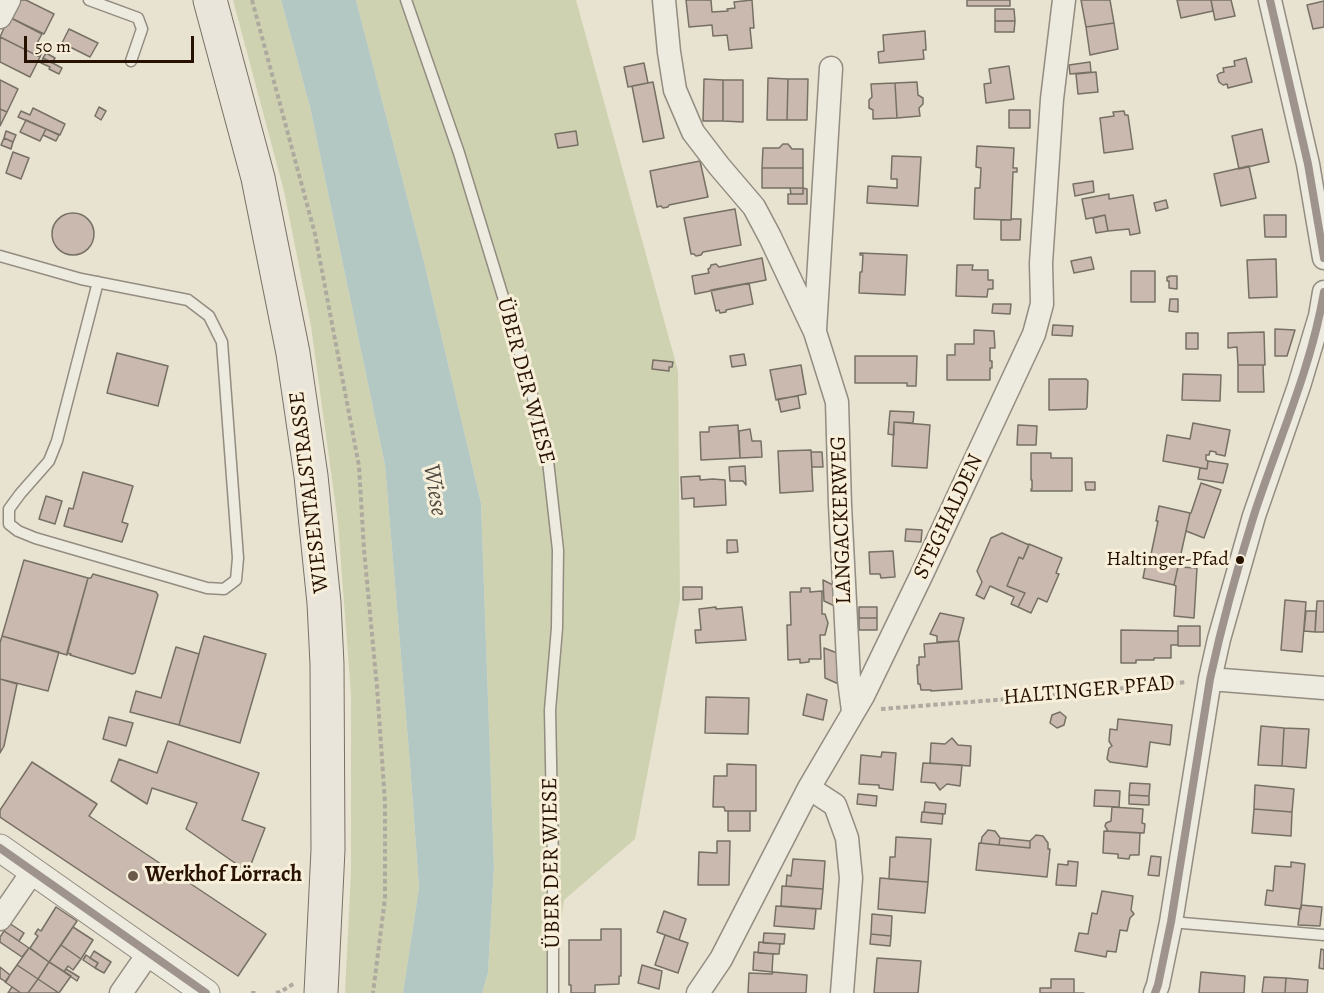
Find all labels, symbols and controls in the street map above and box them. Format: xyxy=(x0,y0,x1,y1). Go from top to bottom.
scale bar xyxy=(27,24,196,62)
text: 50 m xyxy=(35,34,71,58)
street label: ÜBER DER WIESE xyxy=(490,295,560,467)
street label: WIESENTALSTRASSE xyxy=(285,390,335,594)
street label: LANGACKERWEG xyxy=(826,435,858,605)
street label: STEGHALDEN xyxy=(908,450,990,584)
water label: Wiese xyxy=(416,462,452,518)
place label: Haltinger-Pfad xyxy=(1106,548,1229,572)
marker: Haltinger-Pfad xyxy=(1234,554,1246,566)
street label: HALTINGER PFAD xyxy=(1002,670,1176,712)
street label: ÜBER DER WIESE xyxy=(537,777,567,949)
place label: Werkhof Lörrach xyxy=(145,863,302,889)
marker: Werkhof Lörrach xyxy=(126,869,140,883)

